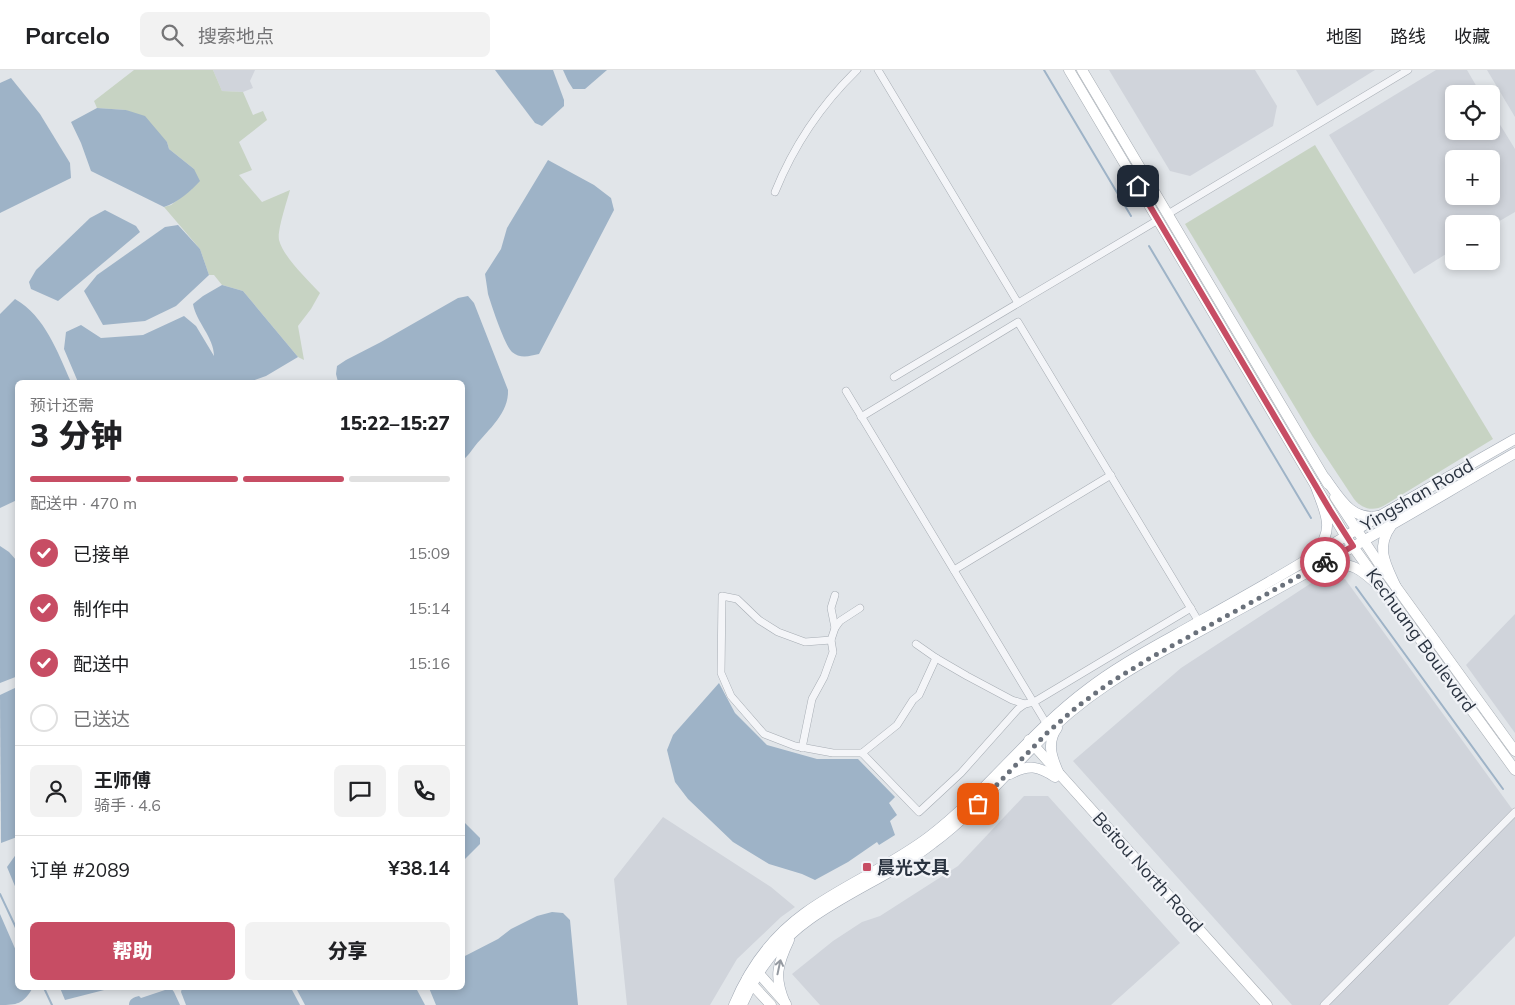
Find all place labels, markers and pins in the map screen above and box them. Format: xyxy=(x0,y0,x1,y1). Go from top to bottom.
pin xyxy=(1117,165,1159,207)
pin xyxy=(957,783,999,825)
place label: 晨光文具 xyxy=(877,856,949,879)
marker: 晨光文具 xyxy=(861,861,873,873)

